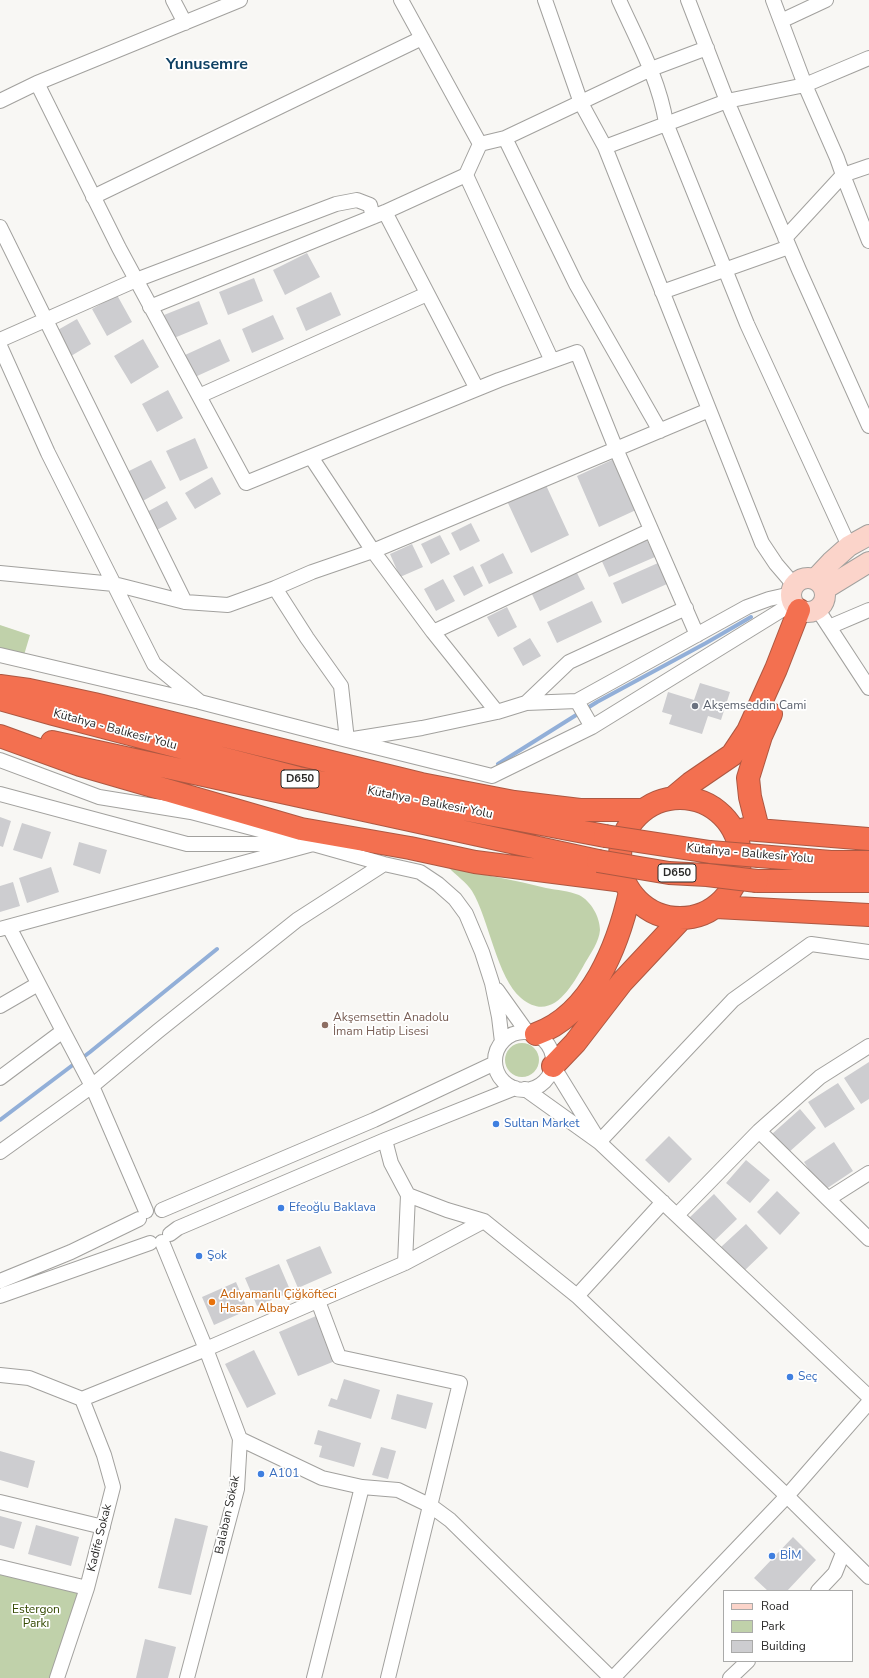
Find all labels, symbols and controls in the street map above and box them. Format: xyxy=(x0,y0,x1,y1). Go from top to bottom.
district label: Yunusemre xyxy=(166,55,248,75)
place label: Akşemseddin Cami xyxy=(703,699,806,713)
marker: Akşemseddin Cami xyxy=(690,701,700,711)
street label: Kütahya - Balıkesir Yolu xyxy=(52,707,178,753)
road number: D650 xyxy=(281,770,319,788)
street label: Kütahya - Balıkesir Yolu xyxy=(366,784,494,822)
street label: Kütahya - Balıkesir Yolu xyxy=(686,841,814,867)
road number: D650 xyxy=(658,864,696,882)
place label: Akşemsettin Anadolu İmam Hatip Lisesi xyxy=(333,1011,449,1039)
marker: Akşemsettin Anadolu İmam Hatip Lisesi xyxy=(320,1020,330,1030)
place label: Sultan Market xyxy=(504,1117,579,1131)
marker: Sultan Market xyxy=(491,1119,501,1129)
place label: Efeoğlu Baklava xyxy=(289,1201,376,1215)
marker: Efeoğlu Baklava xyxy=(276,1203,286,1213)
place label: Şok xyxy=(207,1249,227,1263)
marker: Şok xyxy=(194,1251,204,1261)
place label: Adıyamanlı Çiğköfteci Hasan Albay xyxy=(220,1288,337,1316)
marker: Adıyamanlı Çiğköfteci Hasan Albay xyxy=(207,1297,217,1307)
place label: Seç xyxy=(798,1370,817,1384)
marker: Seç xyxy=(785,1372,795,1382)
place label: A101 xyxy=(269,1467,299,1481)
marker: A101 xyxy=(256,1469,266,1479)
street label: Balaban Sokak xyxy=(213,1474,243,1556)
street label: Kadife Sokak xyxy=(85,1503,115,1573)
place label: BİM xyxy=(780,1549,801,1563)
marker: BİM xyxy=(767,1551,777,1561)
legend xyxy=(723,1590,853,1662)
text: Road xyxy=(761,1598,789,1614)
park label: Estergon Parkı xyxy=(12,1603,60,1631)
text: Park xyxy=(761,1618,785,1634)
text: Building xyxy=(761,1638,806,1654)

